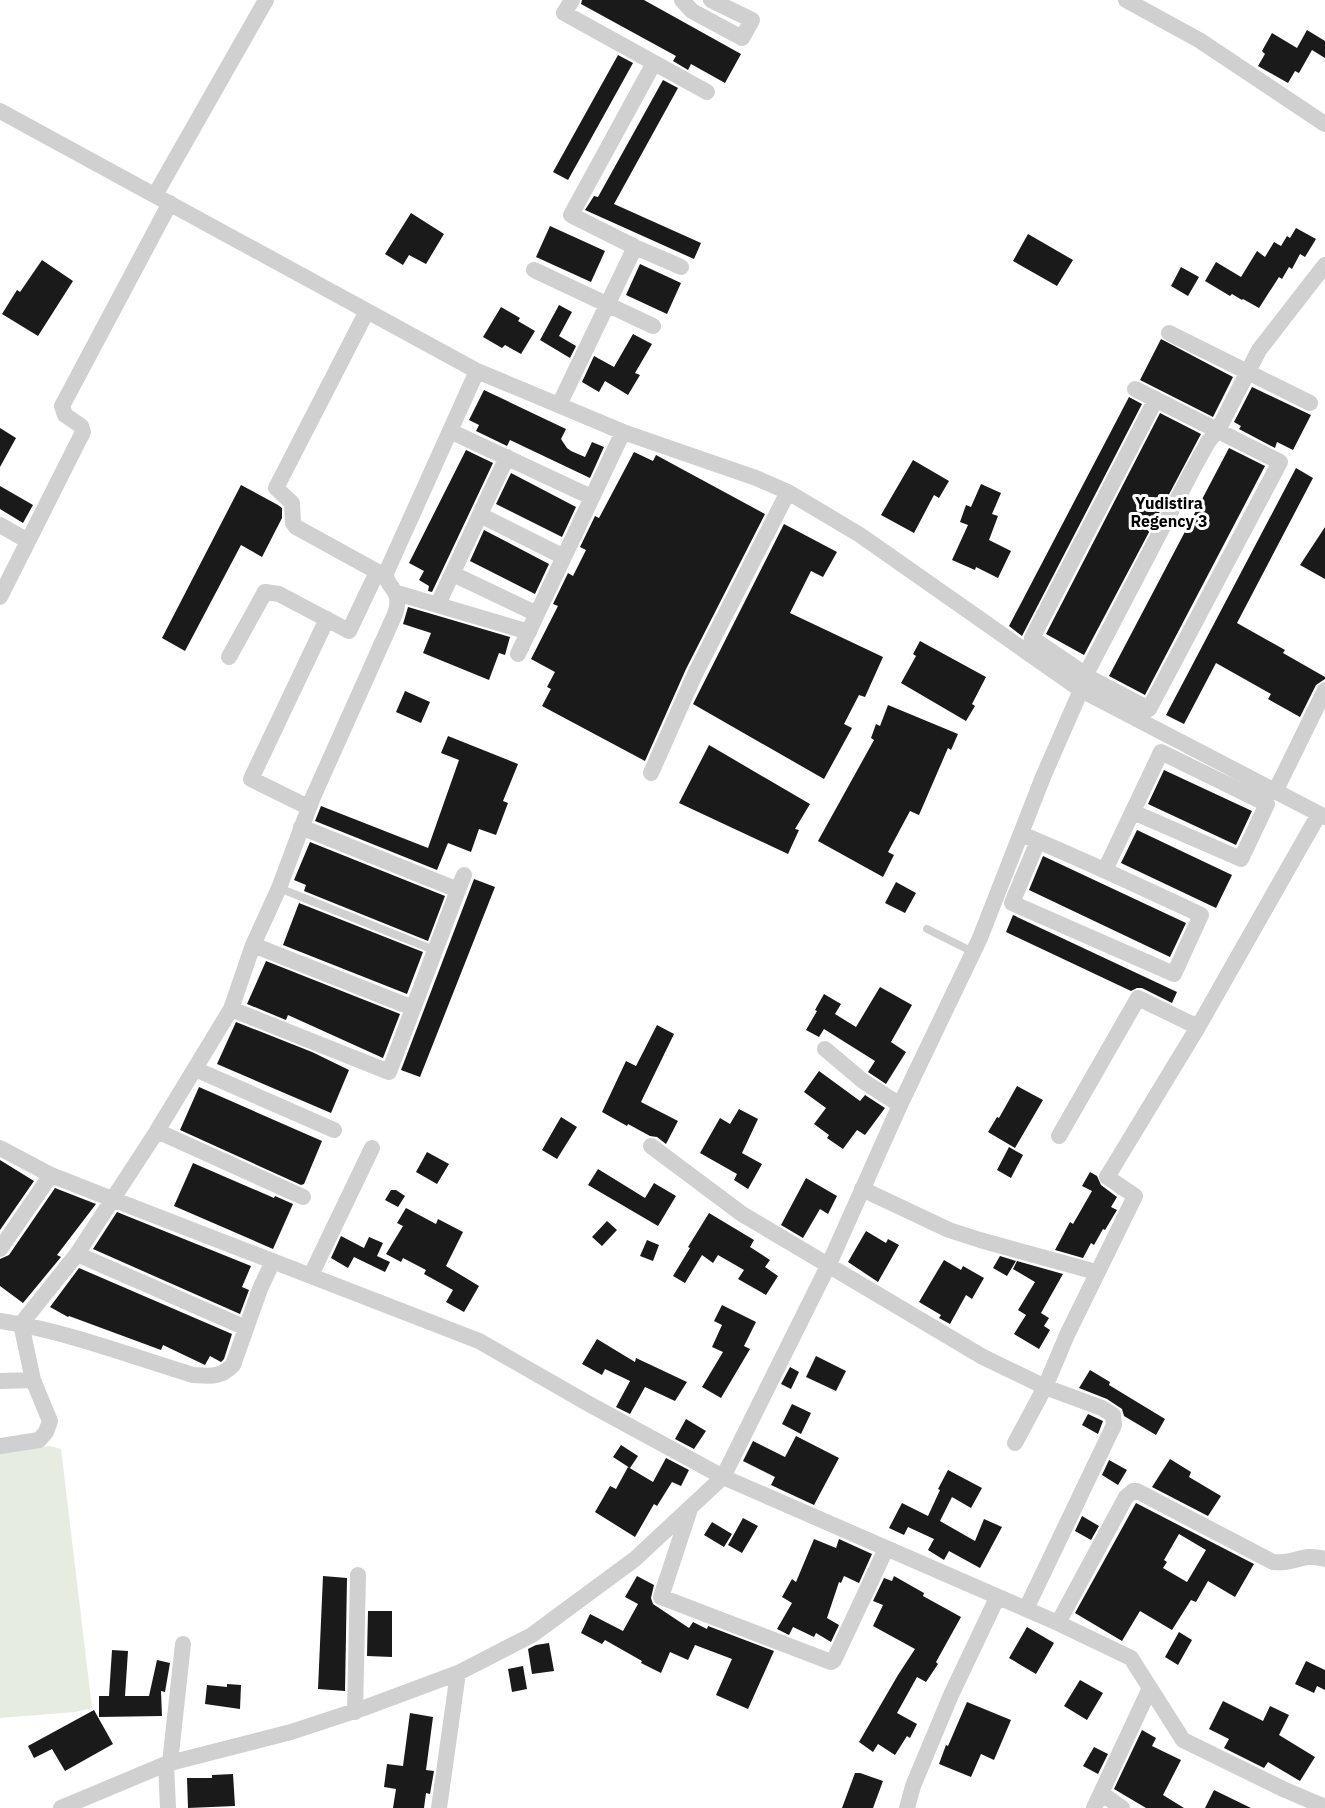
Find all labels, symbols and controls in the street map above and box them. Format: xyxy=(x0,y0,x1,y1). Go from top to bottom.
district label: Yudistira Regency 3 xyxy=(1131,493,1208,531)

